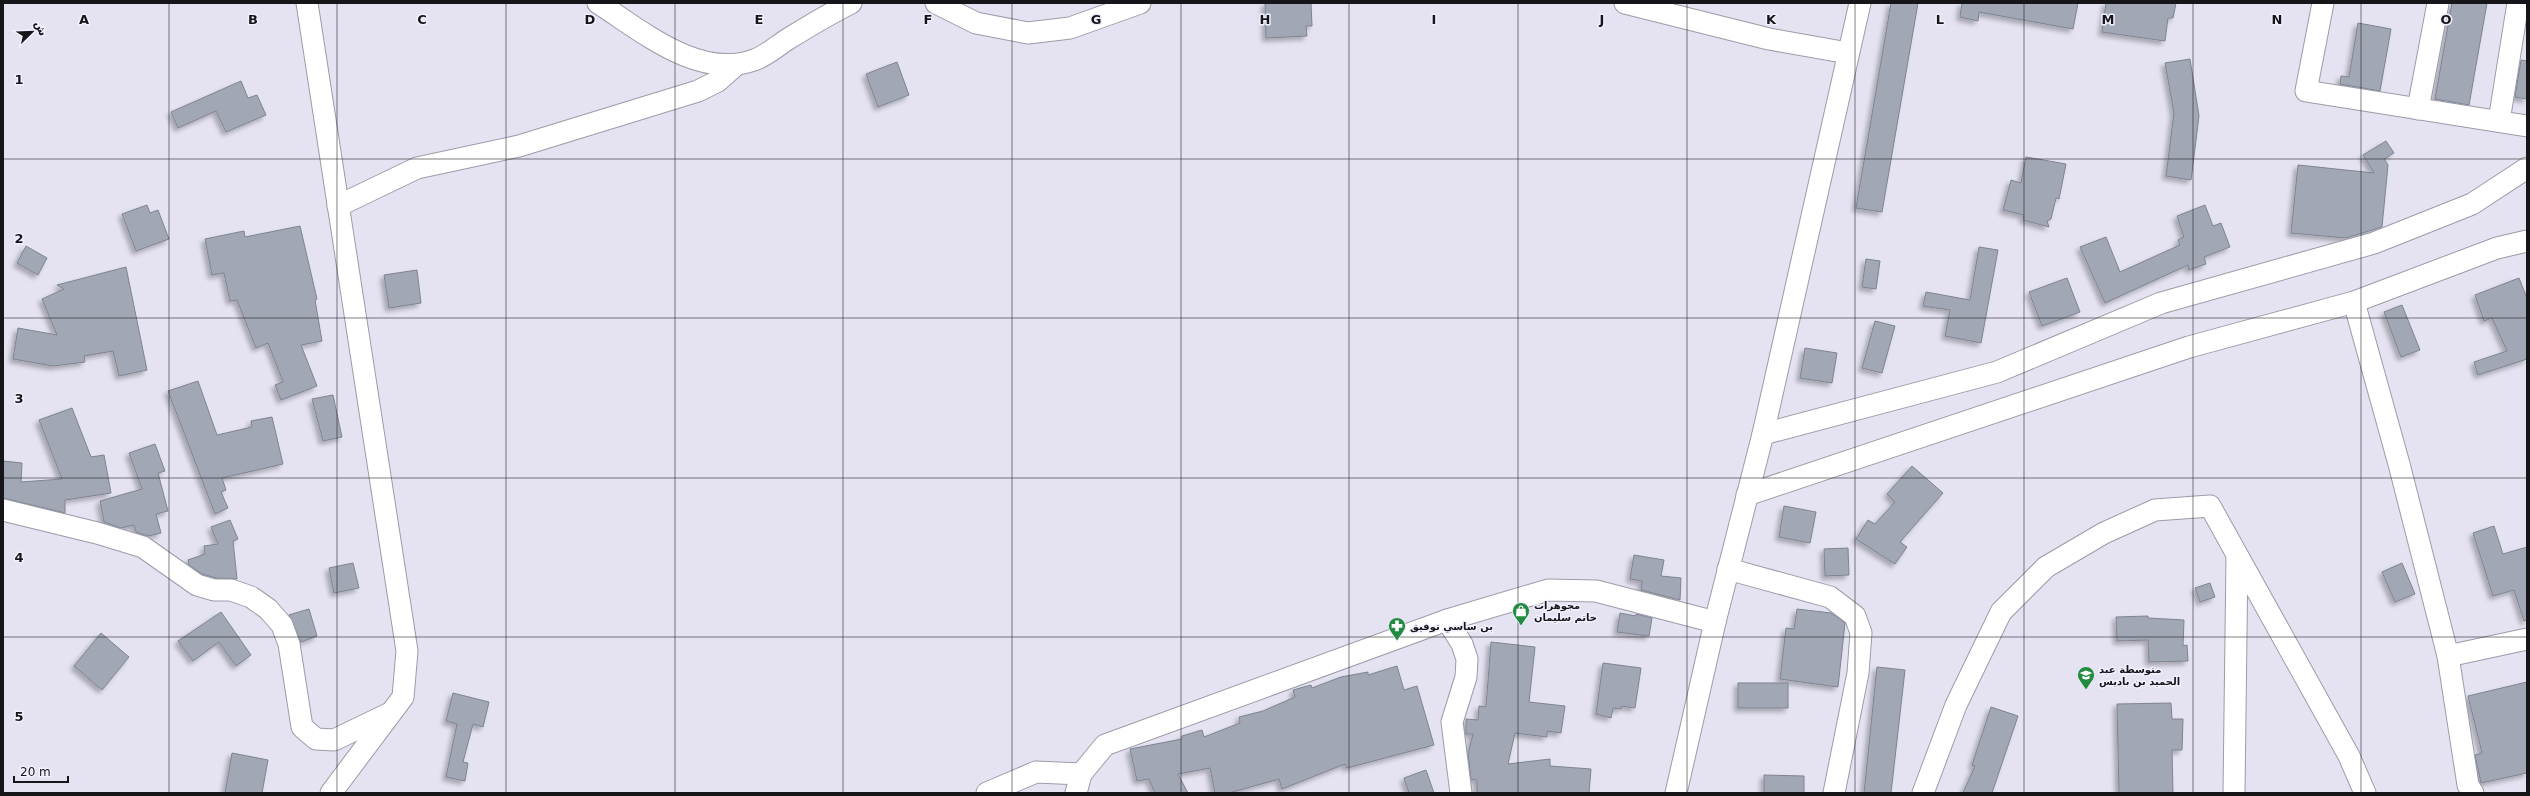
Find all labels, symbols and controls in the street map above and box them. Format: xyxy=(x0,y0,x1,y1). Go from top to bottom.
north arrow xyxy=(12,12,52,52)
text: A xyxy=(79,12,89,27)
text: B xyxy=(248,12,258,27)
text: C xyxy=(417,12,427,27)
text: D xyxy=(585,12,596,27)
text: E xyxy=(755,12,763,27)
text: F xyxy=(924,12,932,27)
text: G xyxy=(1091,12,1101,27)
text: H xyxy=(1260,12,1270,27)
text: I xyxy=(1432,12,1436,27)
text: J xyxy=(1599,12,1604,27)
text: K xyxy=(1766,12,1777,27)
text: L xyxy=(1936,12,1944,27)
text: M xyxy=(2102,12,2114,27)
text: N xyxy=(2272,12,2282,27)
text: O xyxy=(2440,12,2452,27)
text: ش xyxy=(32,19,50,38)
text: 1 xyxy=(14,72,24,87)
text: 2 xyxy=(14,231,24,246)
text: 3 xyxy=(14,391,24,406)
text: 4 xyxy=(14,550,24,565)
place label: مجوهرات خاتم سليمان xyxy=(1534,600,1597,623)
shop icon: مجوهرات خاتم سليمان xyxy=(1511,601,1531,626)
pharmacy icon: بن ساسي توفيق xyxy=(1387,616,1407,641)
place label: بن ساسي توفيق xyxy=(1410,621,1493,633)
place label: متوسطة عبد الحميد بن باديس xyxy=(2099,664,2180,688)
school or university icon: متوسطة عبد الحميد بن باديس xyxy=(2076,665,2096,690)
text: 5 xyxy=(14,709,24,724)
scale bar xyxy=(14,758,68,784)
text: 20 m xyxy=(20,765,51,779)

